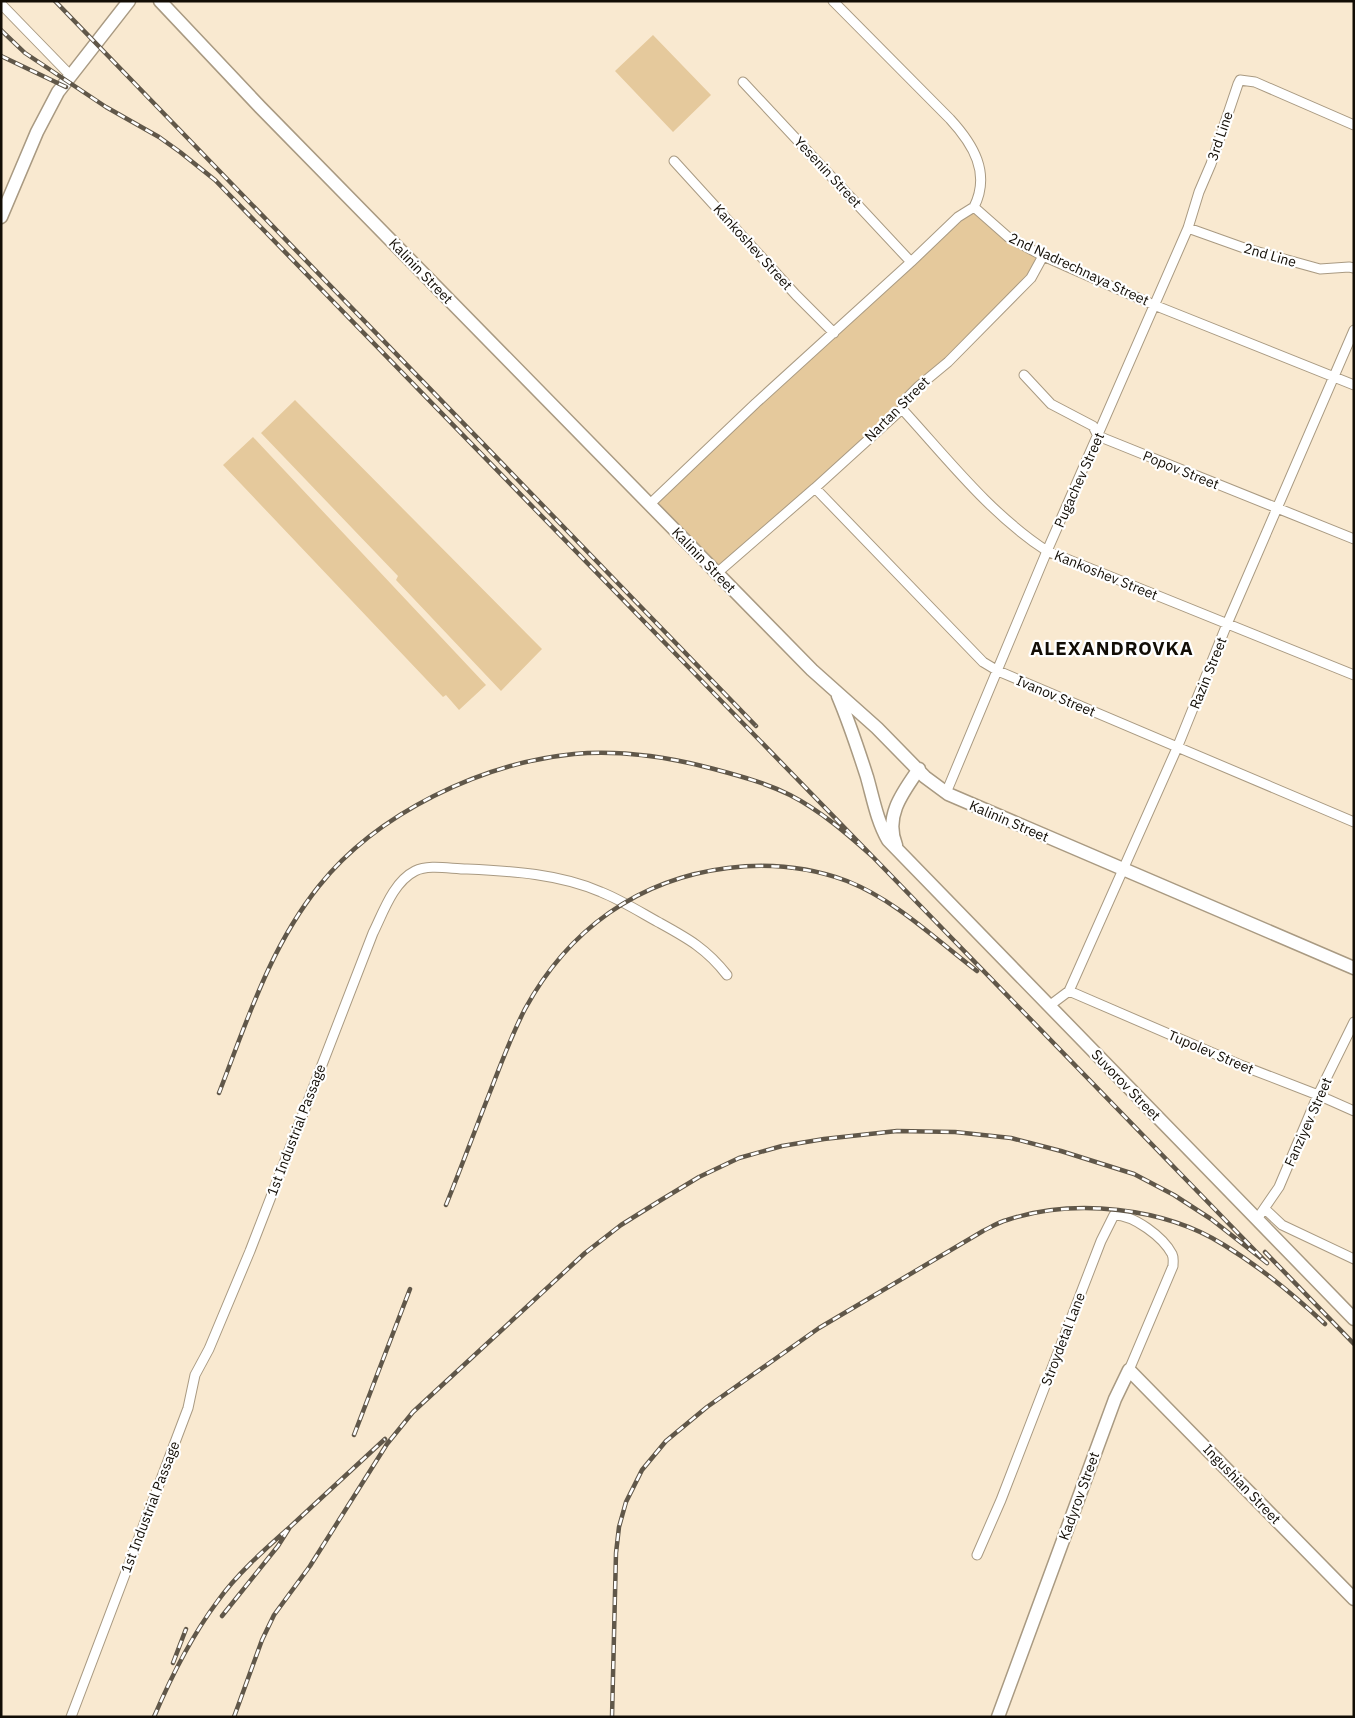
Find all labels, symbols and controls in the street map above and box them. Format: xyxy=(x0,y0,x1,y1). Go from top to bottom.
street label: 3rd Line xyxy=(1203,109,1237,163)
street label: Yesenin Street xyxy=(790,133,866,211)
street label: Kankoshev Street xyxy=(710,200,797,294)
street label: 2nd Nadrechnaya Street xyxy=(1006,229,1152,309)
street label: Kalinin Street xyxy=(385,234,457,308)
street label: 2nd Line xyxy=(1242,239,1299,271)
street label: Nartan Street xyxy=(861,373,933,445)
street label: Pugachev Street xyxy=(1050,429,1108,530)
street label: Popov Street xyxy=(1140,447,1222,493)
street label: Kalinin Street xyxy=(668,523,740,597)
street label: Kankoshev Street xyxy=(1052,546,1160,604)
street label: Razin Street xyxy=(1185,634,1231,712)
district label: ALEXANDROVKA xyxy=(1030,636,1194,660)
street label: Ivanov Street xyxy=(1014,671,1098,721)
street label: Kalinin Street xyxy=(967,796,1052,846)
street label: Tupolev Street xyxy=(1166,1026,1257,1078)
street label: Suvorov Street xyxy=(1088,1046,1165,1124)
street label: 1st Industrial Passage xyxy=(263,1061,330,1198)
street label: Fanziyev Street xyxy=(1280,1075,1336,1169)
street label: Stroydetal Lane xyxy=(1037,1290,1089,1388)
street label: 1st Industrial Passage xyxy=(117,1438,184,1575)
street label: Ingushian Street xyxy=(1199,1440,1285,1528)
street label: Kadyrov Street xyxy=(1055,1449,1103,1543)

